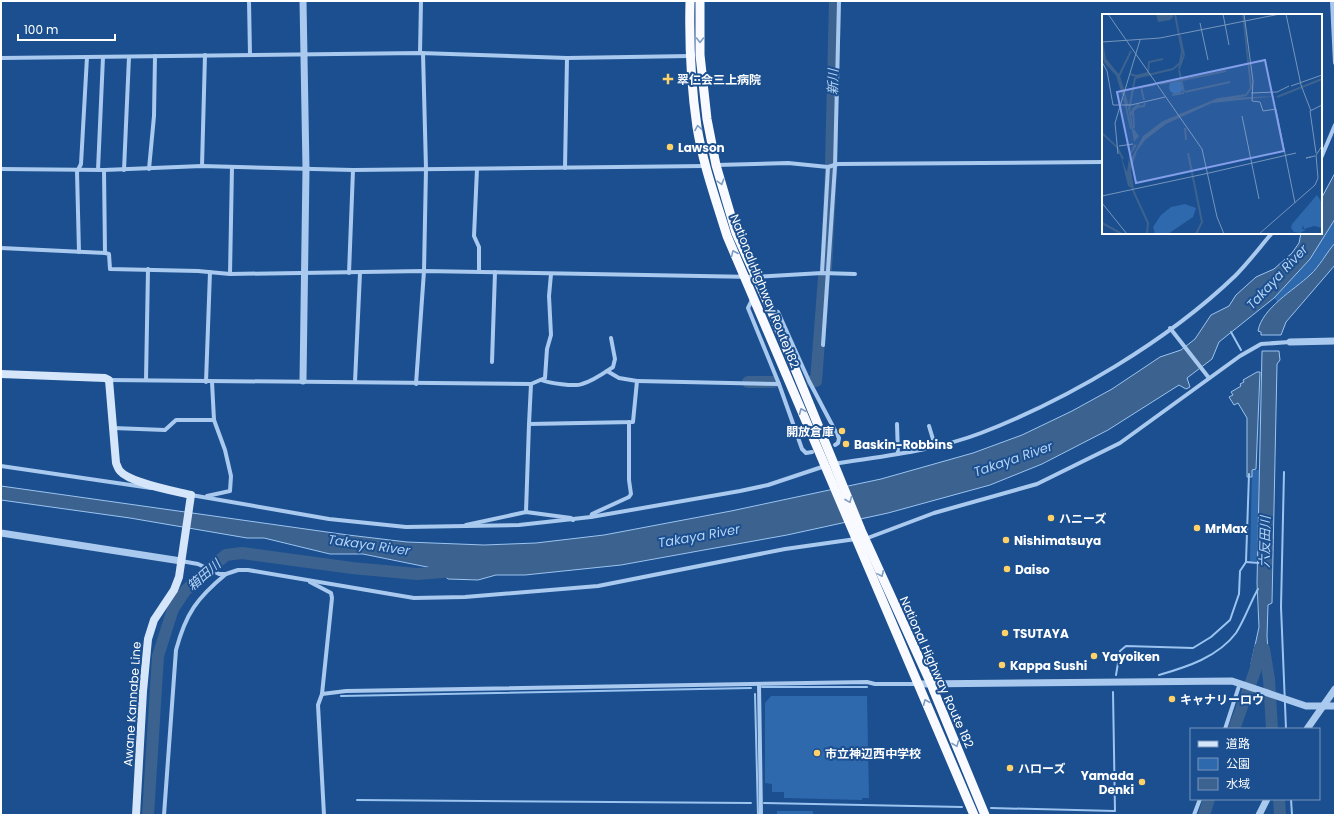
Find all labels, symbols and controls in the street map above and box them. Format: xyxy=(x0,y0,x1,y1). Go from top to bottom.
inset map xyxy=(1102,14,1322,234)
scale bar xyxy=(18,16,115,42)
text: 100 m xyxy=(24,21,58,38)
one-way arrow xyxy=(696,37,704,43)
water label: 新川 xyxy=(823,67,843,95)
place label: 翠仁会三上病院 xyxy=(677,71,761,88)
marker: 翠仁会三上病院 xyxy=(662,73,674,85)
one-way arrow xyxy=(694,125,703,131)
place label: Lawson xyxy=(678,139,725,156)
marker: Lawson xyxy=(665,142,675,152)
one-way arrow xyxy=(716,178,725,185)
street label: National Highway Route 182 xyxy=(726,212,804,371)
water label: Takaya River xyxy=(1242,239,1313,314)
one-way arrow xyxy=(731,249,739,257)
one-way arrow xyxy=(799,407,807,415)
place label: 開放倉庫 xyxy=(786,423,834,440)
marker: 開放倉庫 xyxy=(837,426,847,436)
place label: Baskin-Robbins xyxy=(854,436,953,453)
water label: Takaya River xyxy=(971,436,1056,481)
marker: Baskin-Robbins xyxy=(841,439,851,449)
one-way arrow xyxy=(844,496,852,504)
place label: ハニーズ xyxy=(1059,510,1106,527)
marker: ハニーズ xyxy=(1046,513,1056,523)
water label: 六反田川 xyxy=(1255,514,1275,568)
water label: Takaya River xyxy=(657,519,742,553)
place label: MrMax xyxy=(1205,520,1248,537)
marker: MrMax xyxy=(1192,523,1202,533)
water label: Takaya River xyxy=(327,530,412,560)
place label: Nishimatsuya xyxy=(1014,532,1101,549)
marker: Nishimatsuya xyxy=(1001,535,1011,545)
water label: 箱田川 xyxy=(183,554,226,595)
place label: Daiso xyxy=(1015,561,1050,578)
marker: Daiso xyxy=(1002,564,1012,574)
one-way arrow xyxy=(876,570,884,577)
street label: National Highway Route 182 xyxy=(896,593,978,751)
place label: TSUTAYA xyxy=(1013,625,1069,642)
marker: TSUTAYA xyxy=(1000,628,1010,638)
street label: Awane Kannabe Line xyxy=(119,641,145,767)
place label: Yayoiken xyxy=(1102,648,1160,665)
marker: Yayoiken xyxy=(1089,651,1099,661)
place label: Kappa Sushi xyxy=(1010,657,1087,674)
marker: Kappa Sushi xyxy=(997,660,1007,670)
place label: キャナリーロウ xyxy=(1180,691,1264,708)
marker: キャナリーロウ xyxy=(1167,694,1177,704)
one-way arrow xyxy=(922,699,930,706)
legend xyxy=(1190,728,1320,800)
text: 道路 xyxy=(1226,735,1250,752)
one-way arrow xyxy=(951,740,959,748)
place label: 市立神辺西中学校 xyxy=(825,745,921,762)
marker: 市立神辺西中学校 xyxy=(812,748,822,758)
text: 公園 xyxy=(1226,755,1250,772)
place label: ハローズ xyxy=(1018,760,1065,777)
marker: ハローズ xyxy=(1005,763,1015,773)
place label: Yamada Denki xyxy=(1081,767,1134,798)
text: 水域 xyxy=(1226,775,1250,792)
marker: Yamada Denki xyxy=(1137,777,1147,787)

